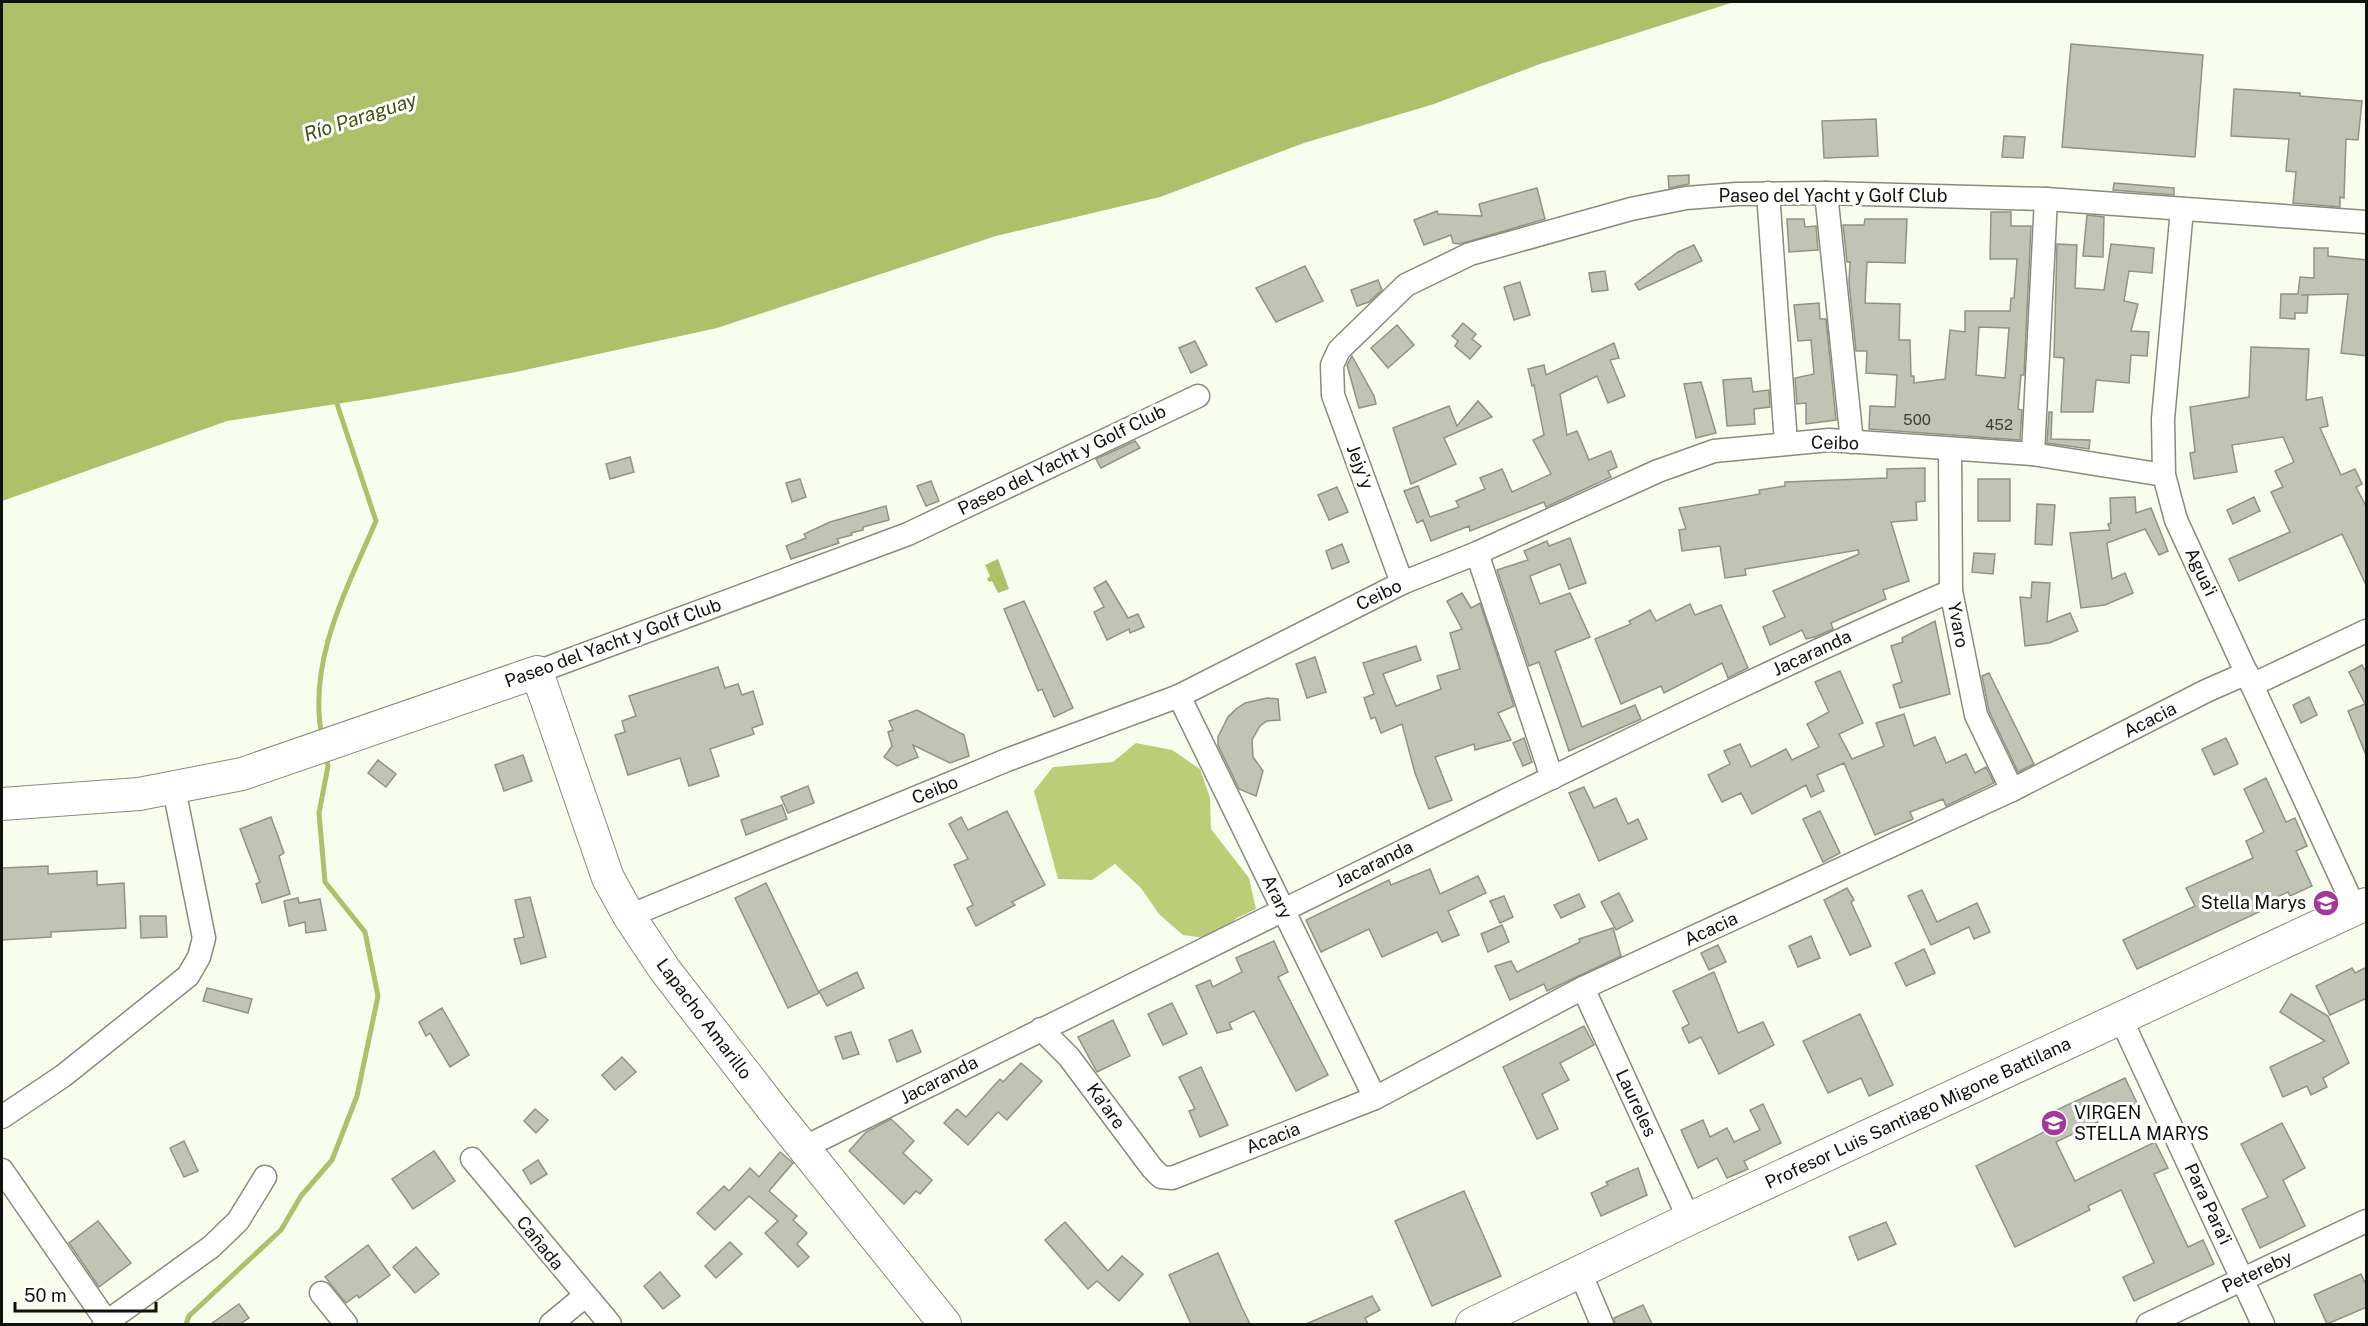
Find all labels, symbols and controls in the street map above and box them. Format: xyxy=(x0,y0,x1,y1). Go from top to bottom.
water label: Río Paraguay xyxy=(300,87,420,147)
street label: Paseo del Yacht y Golf Club xyxy=(1719,185,1947,206)
street label: Paseo del Yacht y Golf Club xyxy=(954,400,1169,519)
house number: 500 xyxy=(1903,411,1931,428)
house number: 452 xyxy=(1985,416,2013,433)
street label: Ceibo xyxy=(1811,432,1859,453)
street label: Jejy'y xyxy=(1343,442,1378,492)
street label: Agua'i xyxy=(2181,544,2222,599)
street label: Ceibo xyxy=(1353,575,1405,615)
street label: Paseo del Yacht y Golf Club xyxy=(502,594,724,692)
street label: Yvaro xyxy=(1944,600,1973,650)
street label: Jacaranda xyxy=(1769,625,1854,680)
street label: Acacia xyxy=(2120,697,2180,742)
street label: Ceibo xyxy=(909,771,961,808)
street label: Jacaranda xyxy=(1331,836,1416,891)
street label: Arary xyxy=(1258,871,1297,923)
school or university icon: Stella Marys xyxy=(2311,888,2341,918)
place label: Stella Marys xyxy=(2201,892,2306,913)
street label: Acacia xyxy=(1681,907,1741,950)
street label: Lapacho Amarillo xyxy=(652,954,757,1083)
street label: Profesor Luis Santiago Migone Battilana xyxy=(1762,1032,2074,1193)
street label: Jacaranda xyxy=(896,1051,981,1108)
street label: Laureles xyxy=(1612,1066,1661,1140)
street label: Ka'are xyxy=(1083,1079,1130,1133)
place label: VIRGEN STELLA MARYS xyxy=(2074,1102,2209,1144)
school or university icon: VIRGEN STELLA MARYS xyxy=(2039,1108,2069,1138)
street label: Acacia xyxy=(1243,1118,1303,1157)
street label: Para Para'i xyxy=(2180,1160,2236,1248)
street label: Cañada xyxy=(512,1212,568,1274)
street label: Petereby xyxy=(2218,1246,2296,1297)
scale bar xyxy=(15,1275,156,1313)
text: 50 m xyxy=(24,1285,67,1306)

